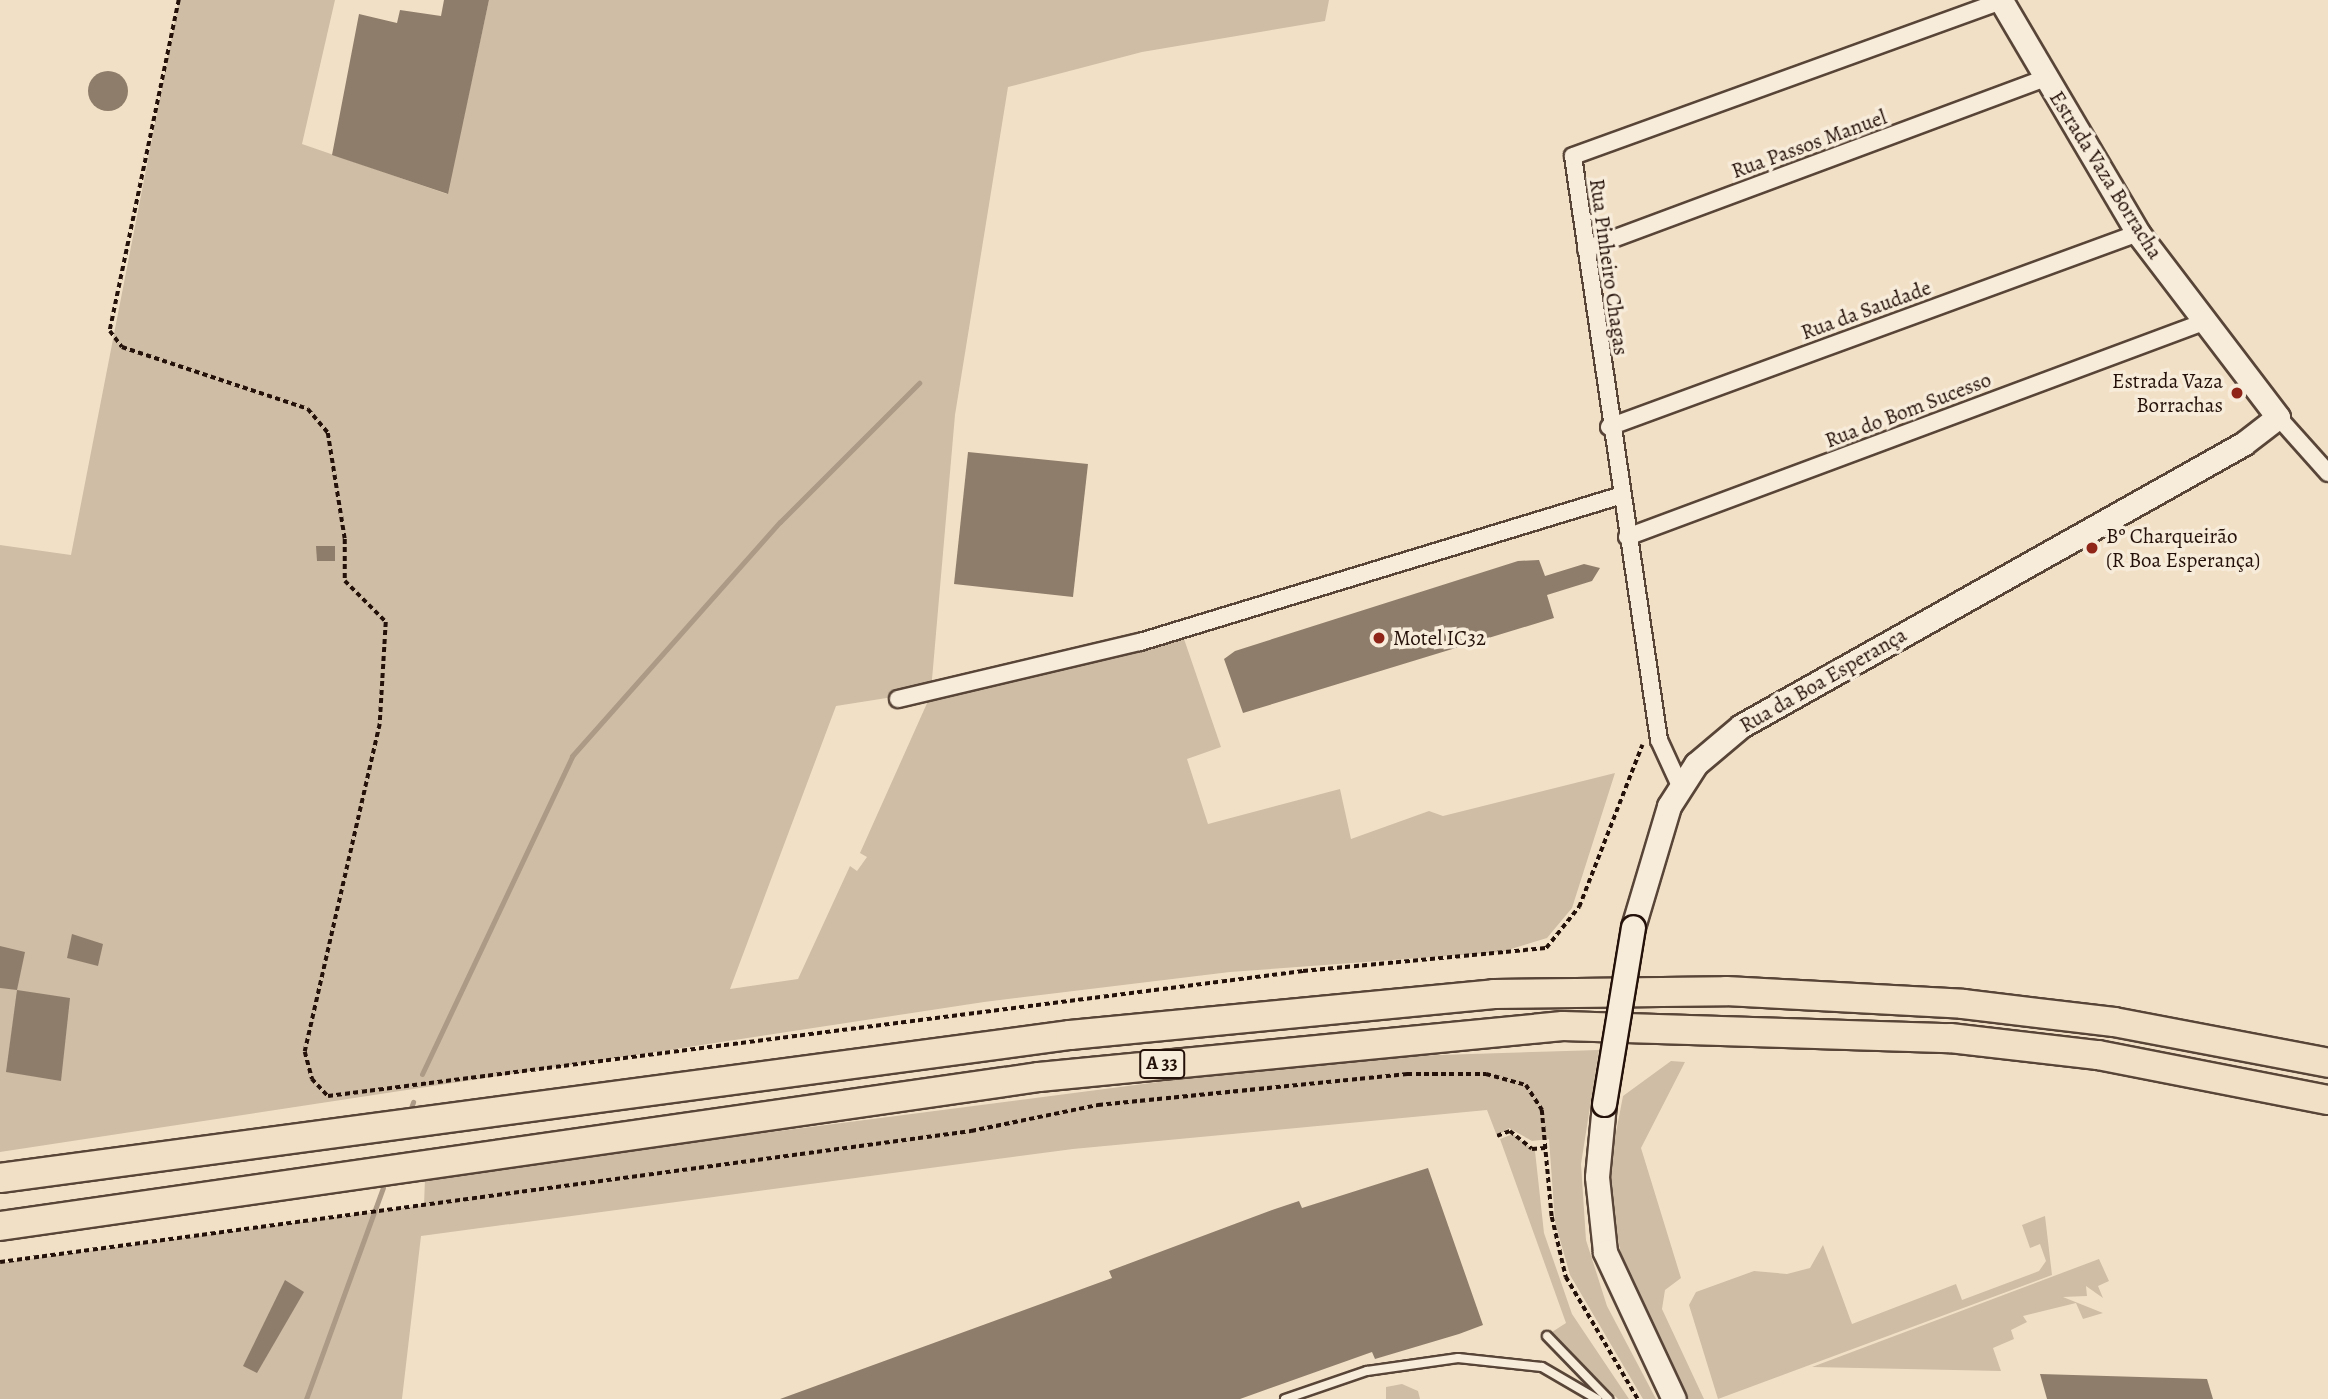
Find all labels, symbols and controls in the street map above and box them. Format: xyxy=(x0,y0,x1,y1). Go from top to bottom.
street label: Estrada Vaza Borracha xyxy=(2044,86,2168,264)
street label: Rua Passos Manuel xyxy=(1728,104,1890,184)
street label: Rua Pinheiro Chagas xyxy=(1584,177,1634,357)
street label: Rua da Saudade xyxy=(1798,275,1934,345)
street label: Rua do Bom Sucesso xyxy=(1821,367,1995,453)
place label: Estrada Vaza Borrachas xyxy=(2112,368,2223,418)
marker: Estrada Vaza Borrachas xyxy=(2229,385,2245,401)
place label: Bº Charqueirão (R Boa Esperança) xyxy=(2106,523,2260,573)
marker: Bº Charqueirão (R Boa Esperança) xyxy=(2084,540,2100,556)
street label: Rua da Boa Esperança xyxy=(1735,622,1911,738)
place label: Motel IC32 xyxy=(1393,625,1486,651)
marker: Motel IC32 xyxy=(1371,630,1387,646)
road number: A 33 xyxy=(1138,1048,1186,1080)

